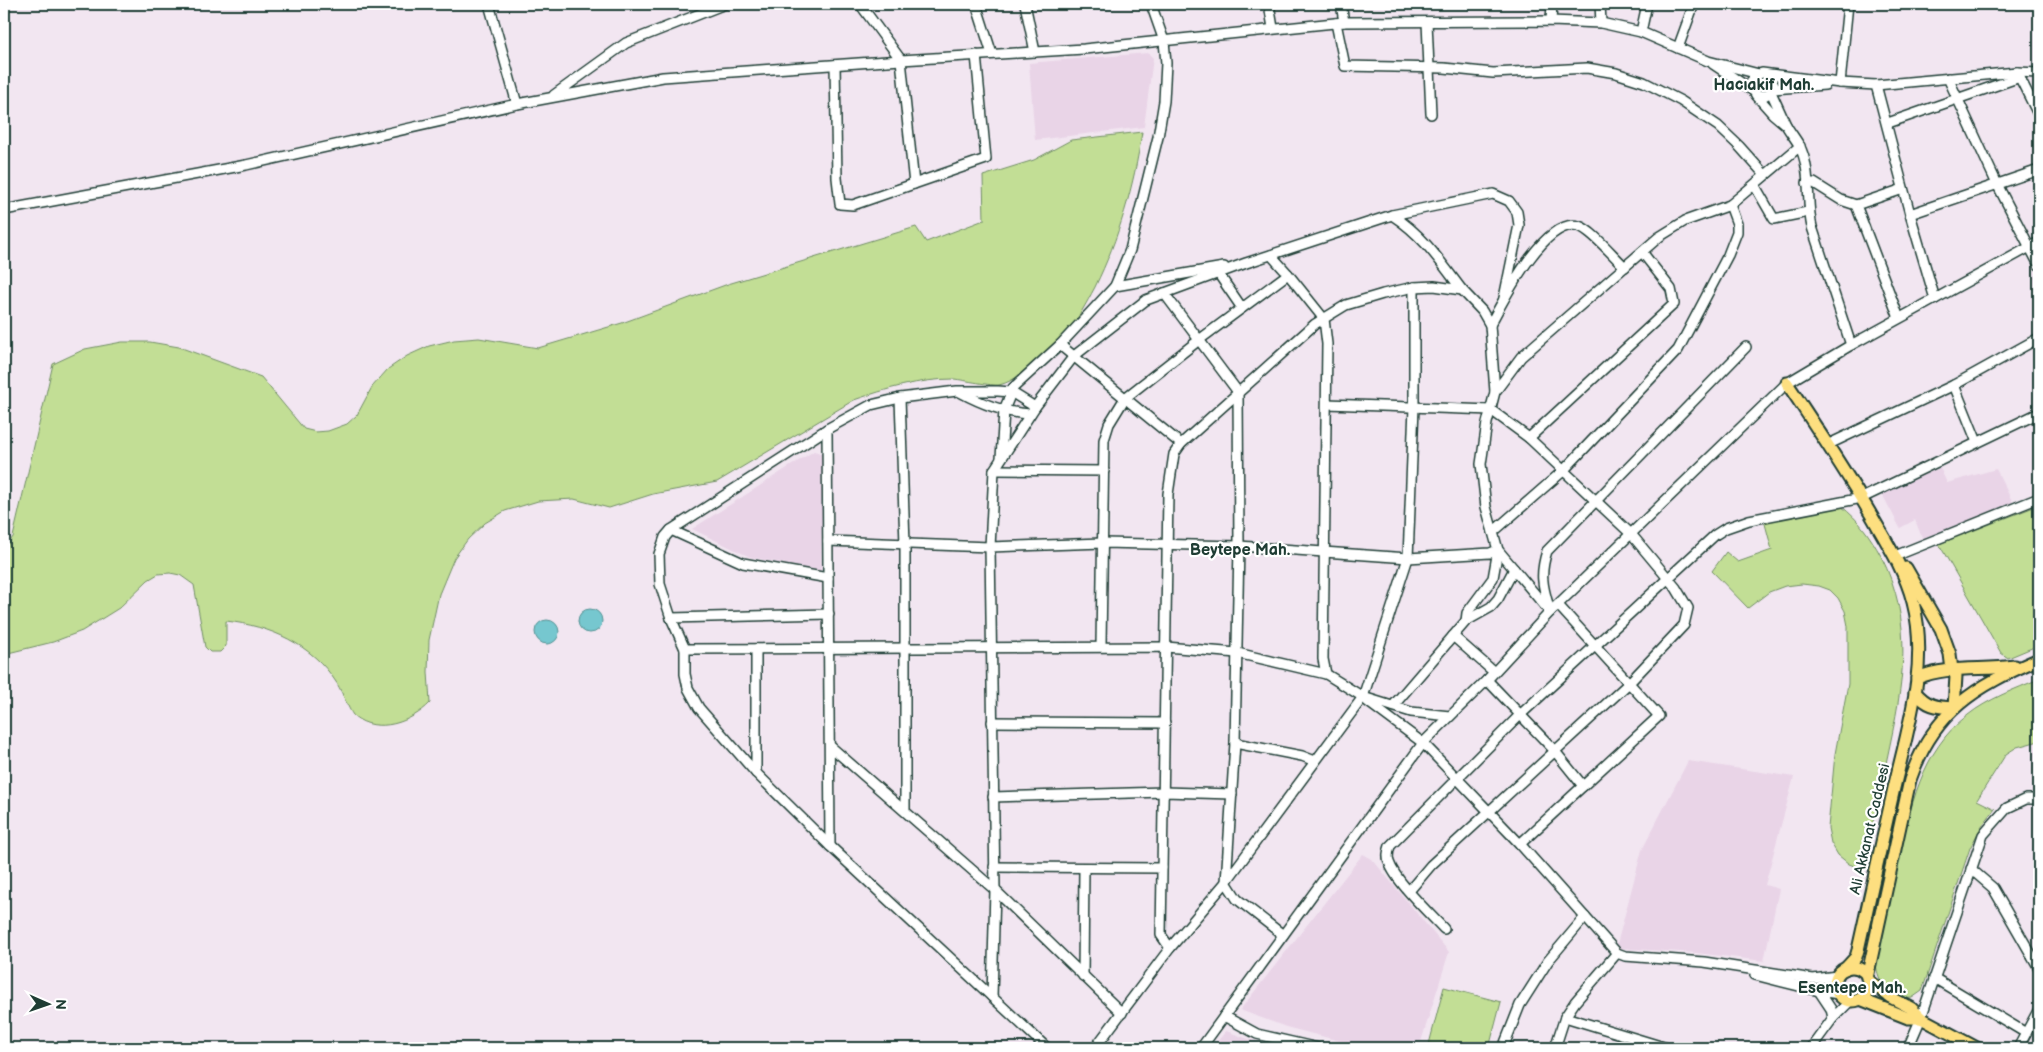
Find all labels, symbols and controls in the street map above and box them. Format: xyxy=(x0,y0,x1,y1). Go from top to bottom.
district label: Hacıakif Mah. xyxy=(1714,76,1815,95)
district label: Beytepe Mah. xyxy=(1190,541,1291,560)
street label: Ali Akkanat Caddesi xyxy=(1846,762,1894,896)
district label: Esentepe Mah. xyxy=(1798,979,1907,998)
north arrow xyxy=(22,980,72,1030)
text: N xyxy=(52,999,69,1010)

